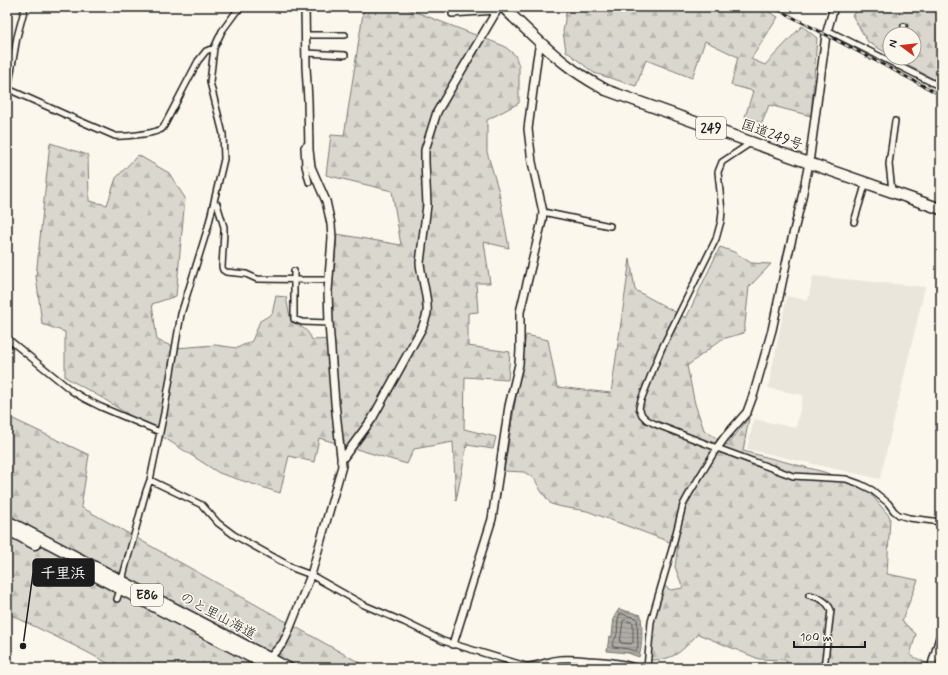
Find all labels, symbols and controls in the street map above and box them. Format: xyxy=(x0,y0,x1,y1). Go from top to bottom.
north arrow xyxy=(882,26,922,66)
text: N xyxy=(886,38,901,49)
street label: 国道249号 xyxy=(739,115,805,155)
road number: 249 xyxy=(696,117,726,139)
callout: 千里浜 xyxy=(33,559,94,586)
text: 千里浜 xyxy=(40,564,86,584)
road number: E86 xyxy=(131,584,163,606)
street label: のと里山海道 xyxy=(177,588,259,644)
scale bar xyxy=(794,623,865,649)
text: 100 m xyxy=(800,630,832,646)

